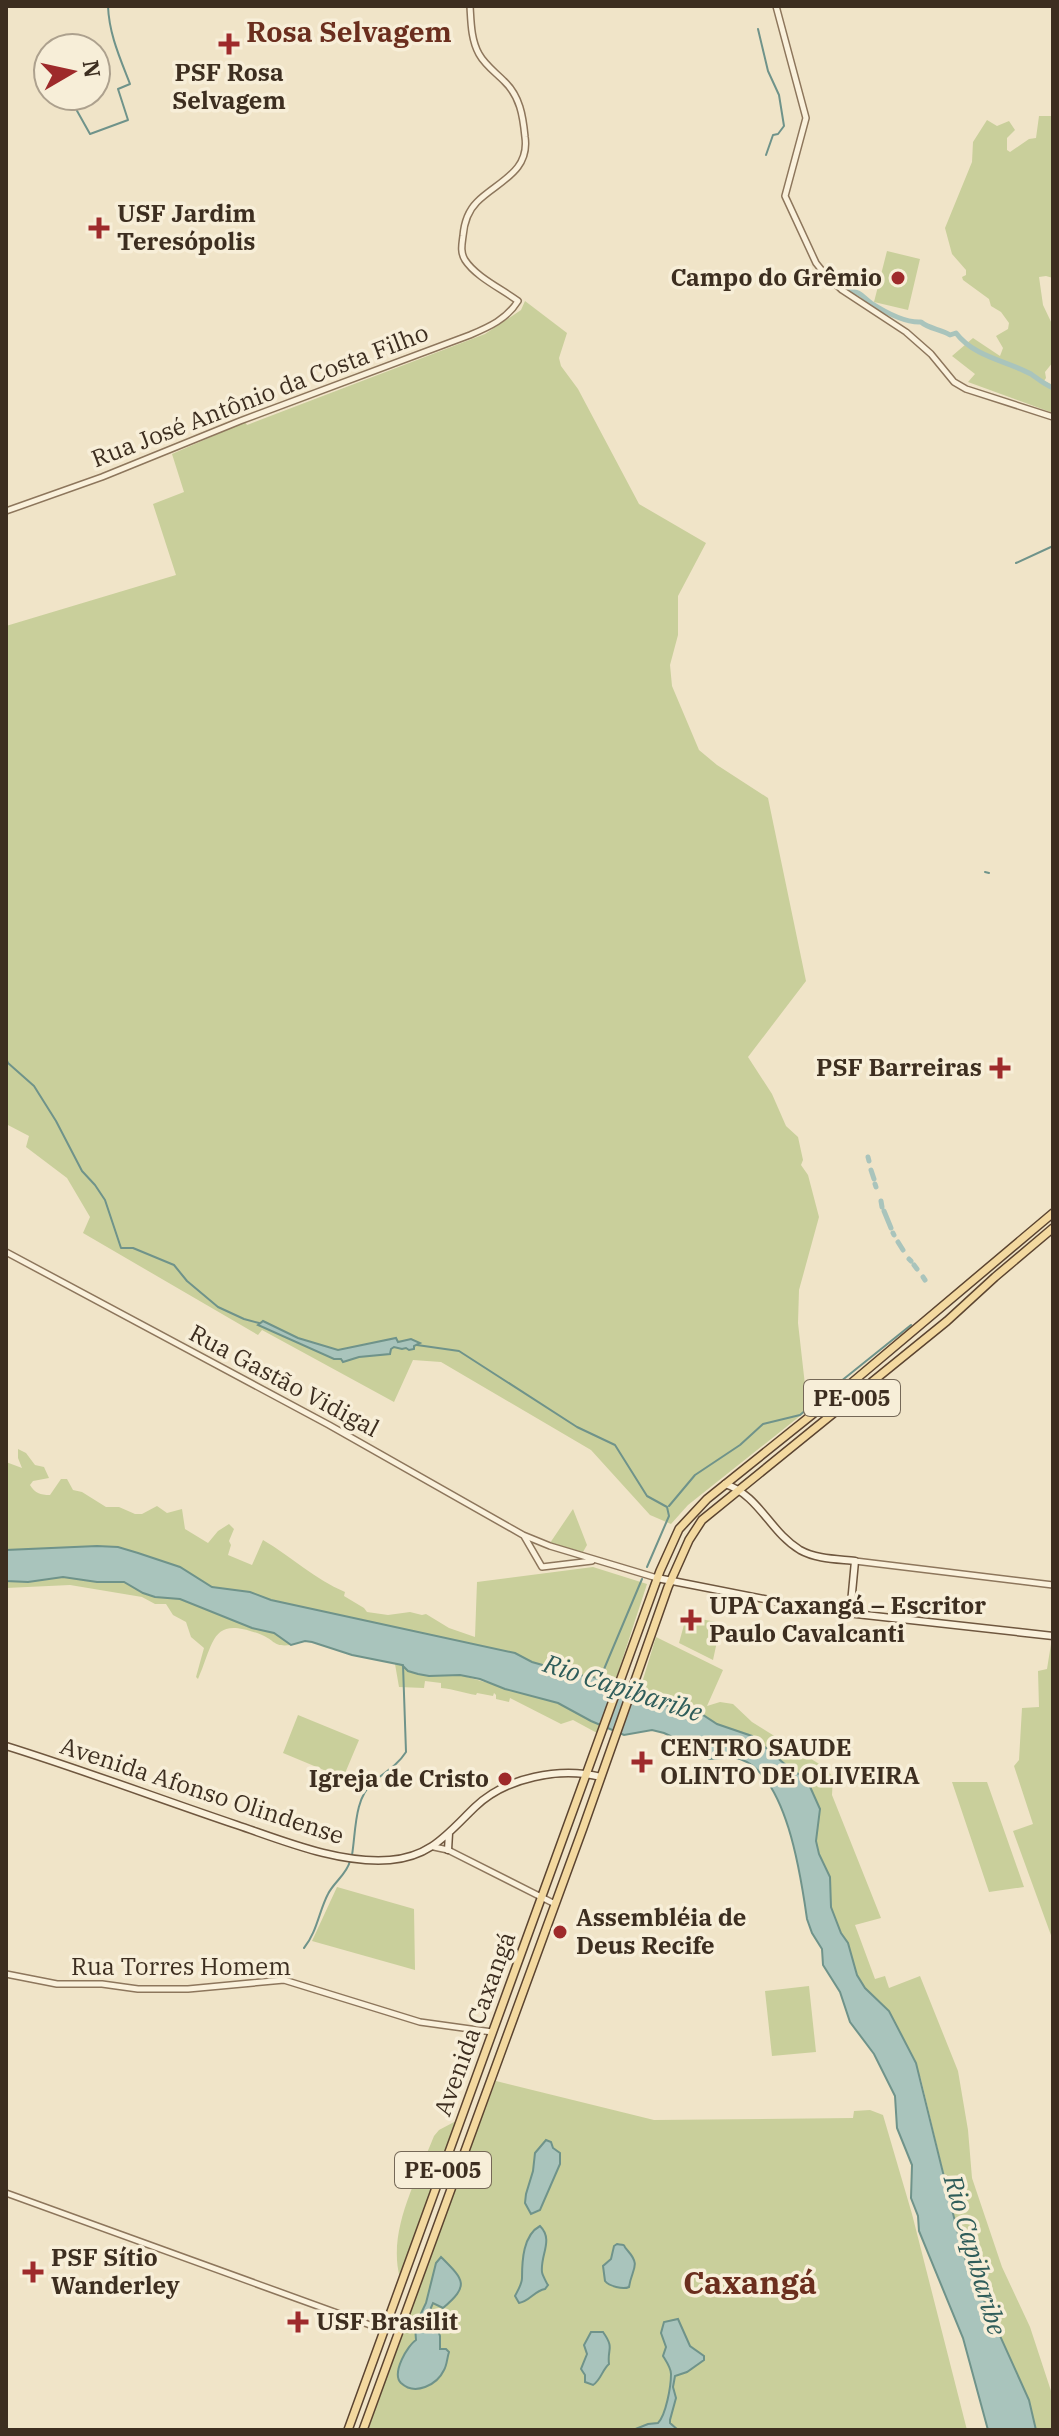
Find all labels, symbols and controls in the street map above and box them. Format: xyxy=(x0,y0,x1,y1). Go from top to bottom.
district label: Rosa Selvagem xyxy=(246,13,452,50)
north arrow xyxy=(32,32,112,112)
marker: PSF Rosa Selvagem xyxy=(218,33,240,55)
place label: PSF Rosa Selvagem xyxy=(172,56,286,116)
text: N xyxy=(77,58,108,80)
place label: USF Jardim Teresópolis xyxy=(117,197,256,257)
marker: USF Jardim Teresópolis xyxy=(88,217,110,239)
place label: Campo do Grêmio xyxy=(670,261,882,293)
marker: Campo do Grêmio xyxy=(889,269,907,287)
street label: Rua José Antônio da Costa Filho xyxy=(87,316,433,474)
place label: PSF Barreiras xyxy=(816,1051,982,1083)
marker: PSF Barreiras xyxy=(989,1057,1011,1079)
street label: Rua Gastão Vidigal xyxy=(184,1316,385,1444)
road number: PE-005 xyxy=(804,1380,900,1416)
place label: UPA Caxangá – Escritor Paulo Cavalcanti xyxy=(709,1589,986,1649)
marker: UPA Caxangá – Escritor Paulo Cavalcanti xyxy=(680,1609,702,1631)
water label: Rio Capibaribe xyxy=(539,1645,707,1729)
street label: Avenida Afonso Olindense xyxy=(56,1729,348,1851)
place label: CENTRO SAUDE OLINTO DE OLIVEIRA xyxy=(660,1731,920,1791)
marker: CENTRO SAUDE OLINTO DE OLIVEIRA xyxy=(631,1751,653,1773)
place label: Igreja de Cristo xyxy=(309,1762,489,1794)
marker: Igreja de Cristo xyxy=(496,1770,514,1788)
place label: Assembléia de Deus Recife xyxy=(576,1901,746,1961)
marker: Assembléia de Deus Recife xyxy=(551,1923,569,1941)
street label: Avenida Caxangá xyxy=(426,1927,522,2120)
street label: Rua Torres Homem xyxy=(71,1950,291,1982)
road number: PE-005 xyxy=(395,2152,491,2188)
water label: Rio Capibaribe xyxy=(937,2170,1015,2339)
place label: PSF Sítio Wanderley xyxy=(51,2241,180,2301)
marker: PSF Sítio Wanderley xyxy=(22,2261,44,2283)
district label: Caxangá xyxy=(683,2261,817,2303)
place label: USF Brasilit xyxy=(316,2305,458,2337)
marker: USF Brasilit xyxy=(287,2311,309,2333)

